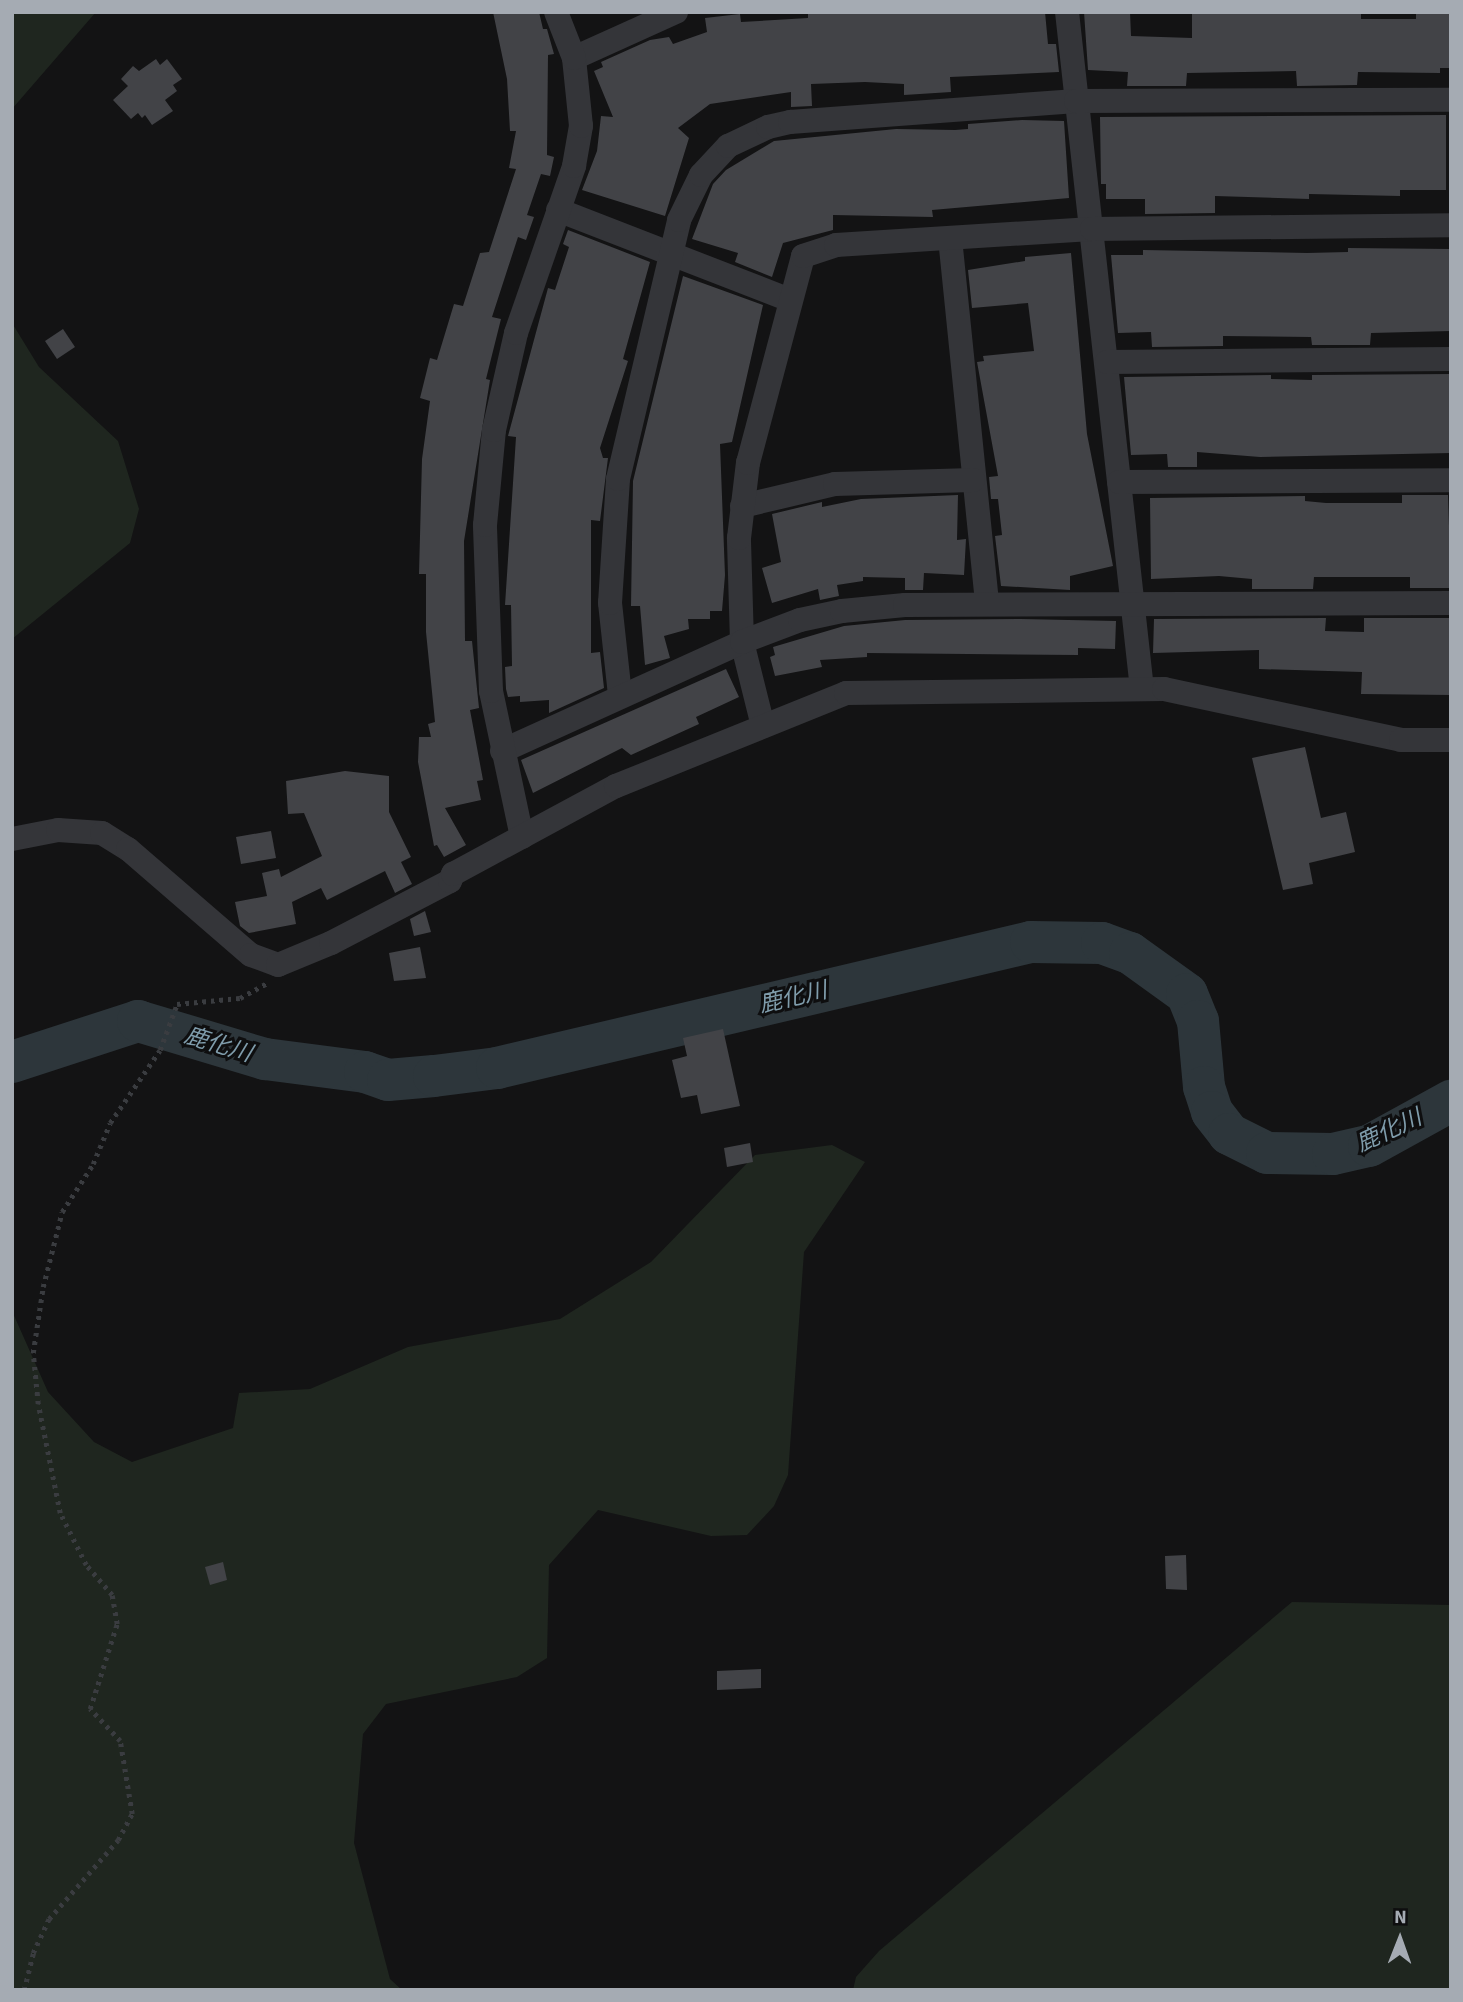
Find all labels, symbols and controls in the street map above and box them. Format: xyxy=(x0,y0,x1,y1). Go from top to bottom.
water label: 鹿化川 xyxy=(756,977,830,1019)
water label: 鹿化川 xyxy=(181,1022,255,1068)
water label: 鹿化川 xyxy=(1352,1104,1426,1158)
north arrow xyxy=(1365,1904,1435,1974)
text: N xyxy=(1394,1904,1407,1931)

